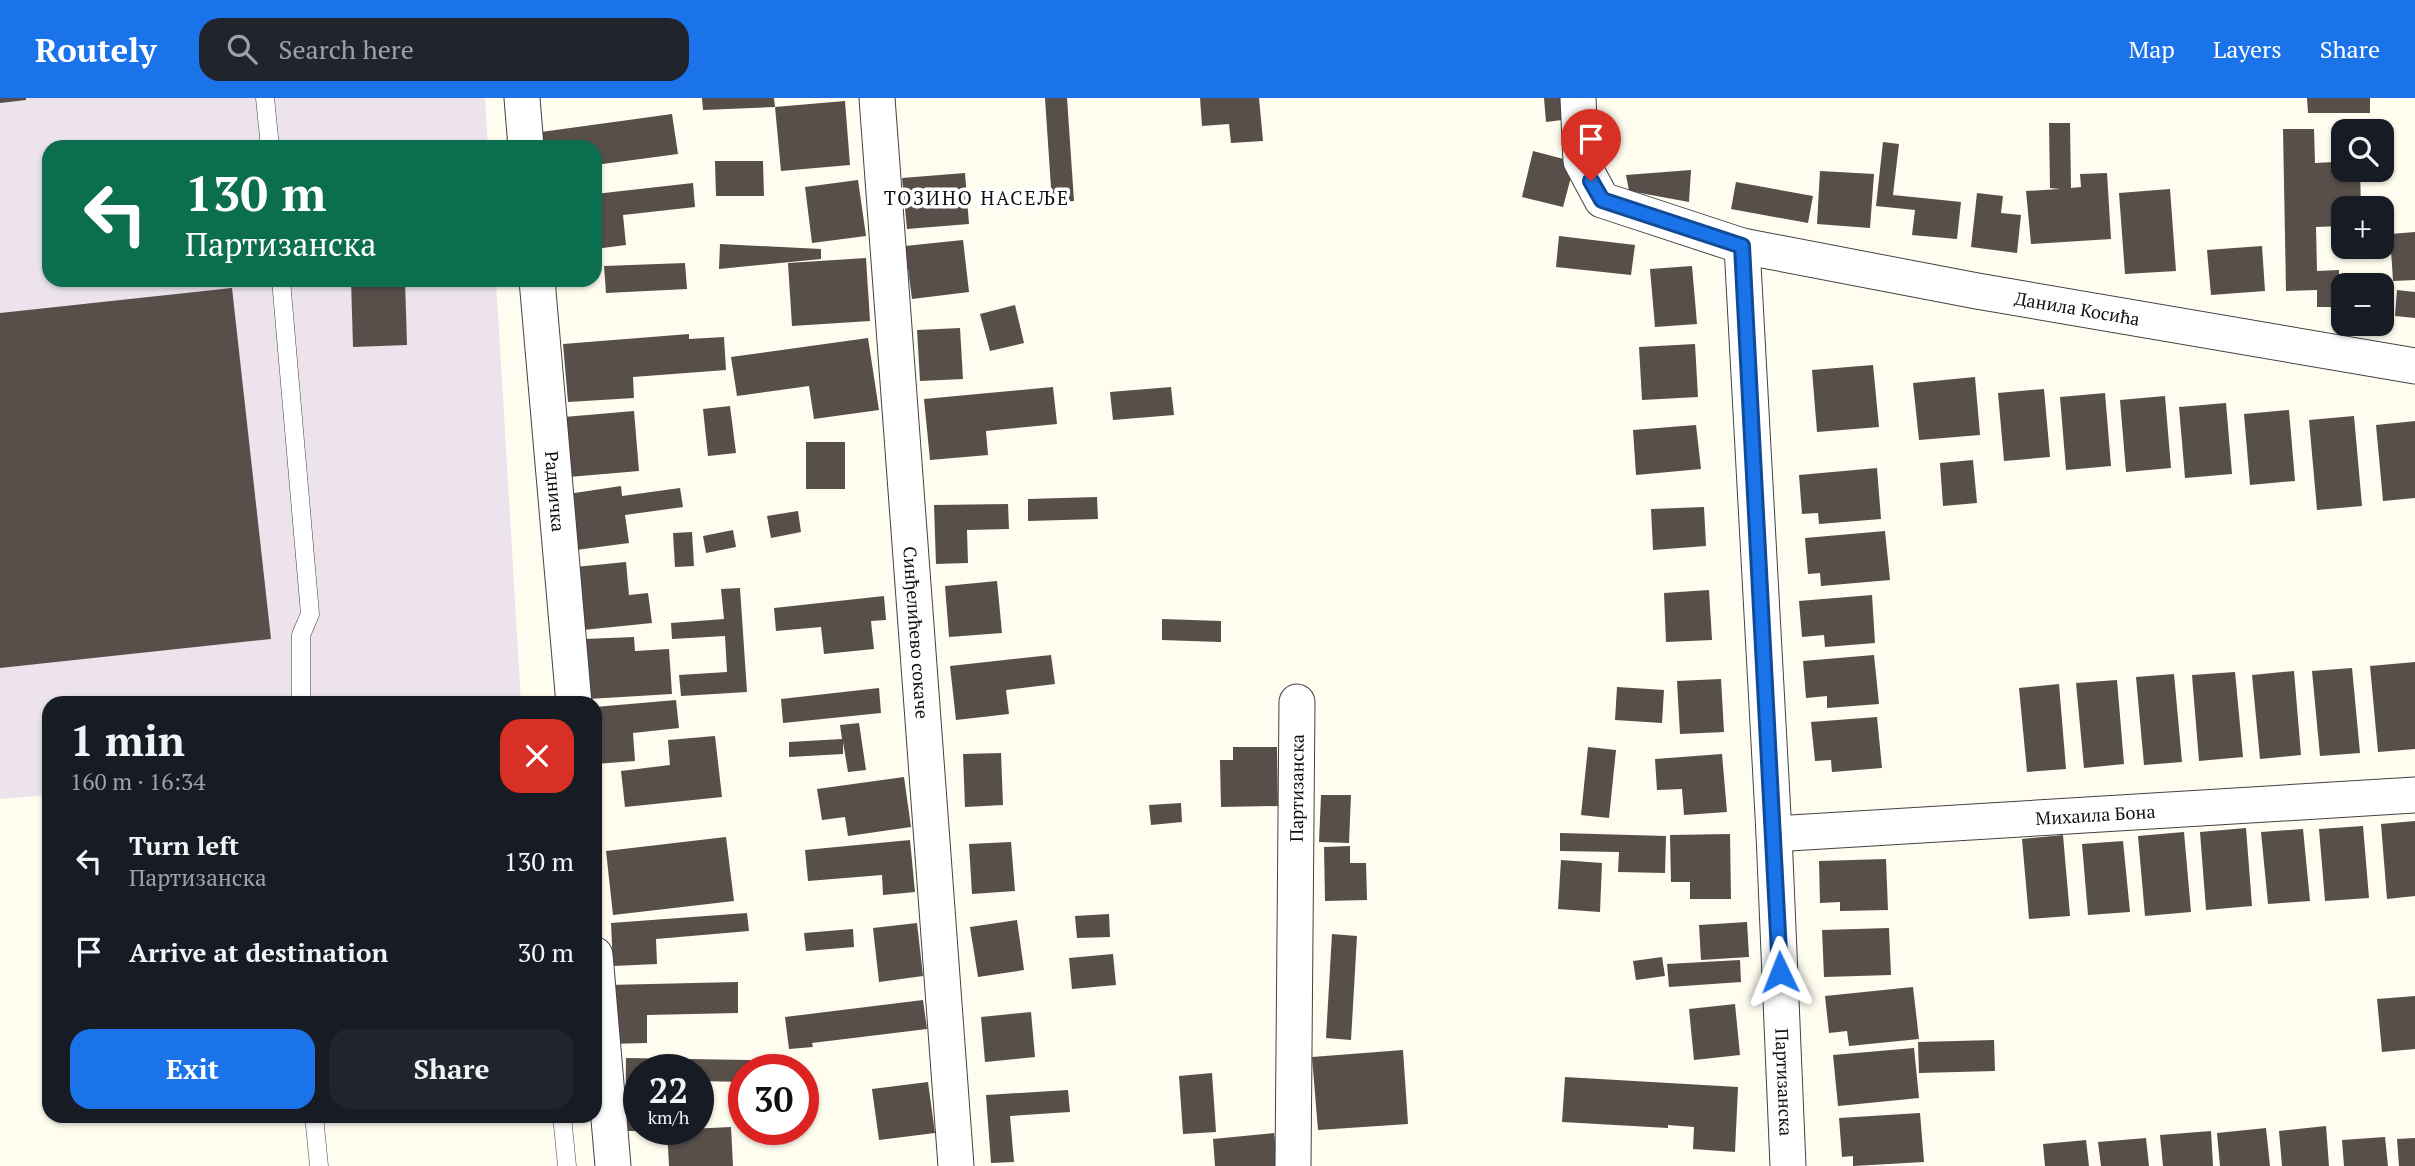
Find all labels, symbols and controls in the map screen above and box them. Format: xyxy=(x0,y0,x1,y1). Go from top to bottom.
search box xyxy=(199,18,689,81)
text: Routely xyxy=(35,28,157,71)
icon: search xyxy=(223,30,261,68)
text: Search here xyxy=(279,32,414,66)
text: Map xyxy=(2128,33,2175,65)
text: Layers xyxy=(2213,33,2282,65)
text: Share xyxy=(2320,33,2380,65)
pin xyxy=(1561,109,1621,181)
map controls xyxy=(2331,119,2394,336)
button: search xyxy=(2331,119,2394,182)
icon: arrive xyxy=(1572,120,1610,158)
text: 130 m xyxy=(185,160,327,225)
icon: left xyxy=(70,168,161,259)
district label: ТОЗИНО НАСЕЉЕ xyxy=(884,185,1070,210)
button: + xyxy=(2331,196,2394,259)
text: Партизанска xyxy=(185,223,376,265)
button: − xyxy=(2331,273,2394,336)
street label: Данила Косића xyxy=(2013,286,2142,331)
street label: Радничка xyxy=(540,450,571,533)
street label: Синђелићево сокаче xyxy=(898,545,935,720)
text: 1 min xyxy=(70,712,185,768)
button: close xyxy=(500,719,574,793)
street label: Партизанска xyxy=(1284,734,1309,842)
text: 160 m · 16:34 xyxy=(70,766,205,797)
street label: Михаила Бона xyxy=(2035,799,2156,830)
text: Turn left xyxy=(129,828,239,862)
icon: left xyxy=(70,842,108,880)
text: 130 m xyxy=(504,844,574,878)
text: Партизанска xyxy=(129,862,267,893)
icon: arrive xyxy=(70,933,108,971)
text: Arrive at destination xyxy=(129,935,388,969)
text: 30 m xyxy=(518,935,574,969)
position arrow xyxy=(1743,935,1817,1009)
street label: Партизанска xyxy=(1770,1028,1799,1137)
button: Exit xyxy=(70,1029,315,1109)
button: Share xyxy=(329,1029,574,1109)
speed limit sign: 30 xyxy=(728,1054,819,1145)
text: 22 xyxy=(649,1067,688,1113)
text: km/h xyxy=(648,1105,689,1129)

